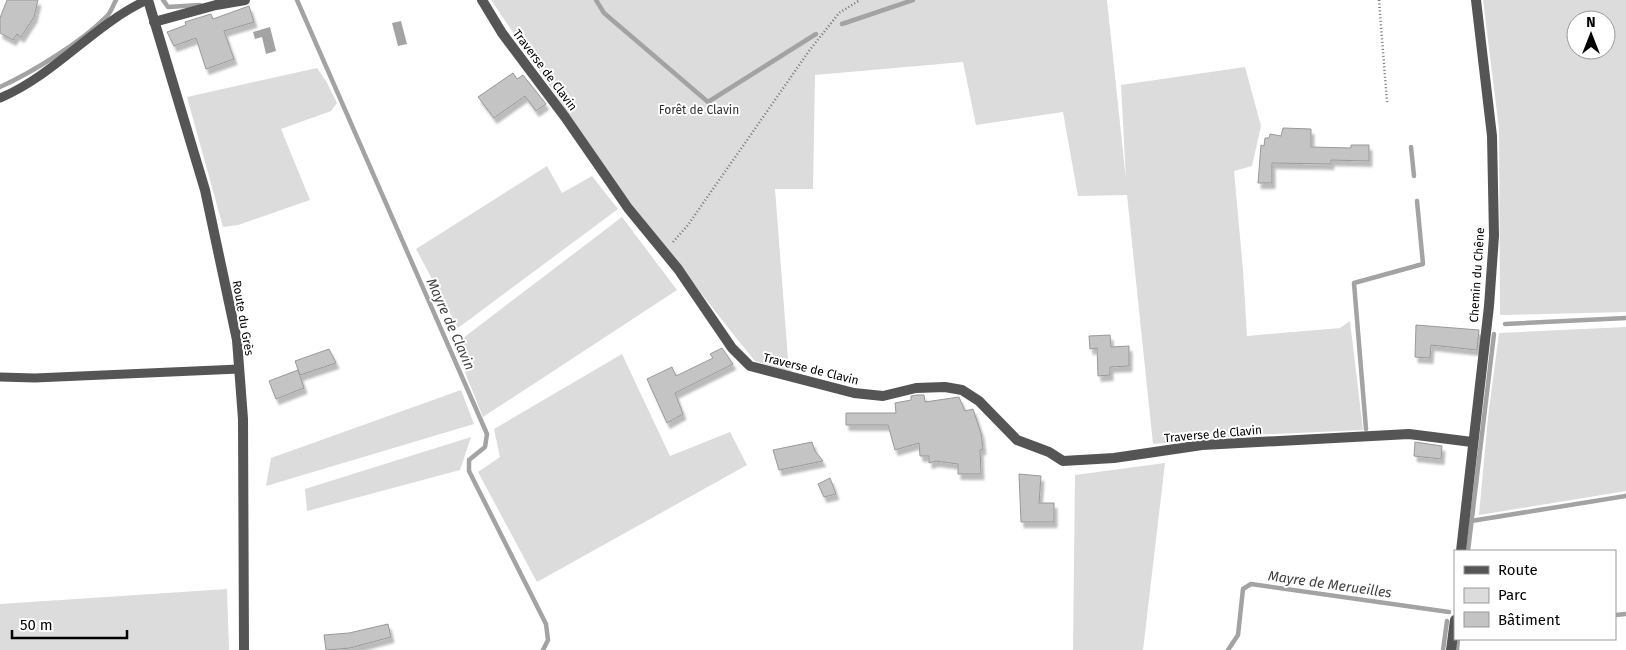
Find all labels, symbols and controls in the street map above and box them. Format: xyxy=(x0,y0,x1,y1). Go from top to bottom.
north arrow xyxy=(1566,10,1616,60)
text: N xyxy=(1586,14,1596,31)
street label: Traverse de Clavin xyxy=(510,27,580,113)
park label: Forêt de Clavin xyxy=(659,103,739,117)
street label: Chemin du Chêne xyxy=(1467,227,1487,323)
water label: Mayre de Clavin xyxy=(423,276,478,373)
street label: Route du Grès xyxy=(229,279,257,357)
street label: Traverse de Clavin xyxy=(762,350,860,388)
street label: Traverse de Clavin xyxy=(1163,423,1263,445)
legend xyxy=(1454,550,1616,640)
text: Route xyxy=(1498,561,1538,579)
water label: Mayre de Merueilles xyxy=(1267,567,1393,602)
text: Parc xyxy=(1498,586,1527,604)
scale bar xyxy=(12,608,128,640)
text: Bâtiment xyxy=(1498,611,1561,629)
text: 50 m xyxy=(20,616,53,634)

